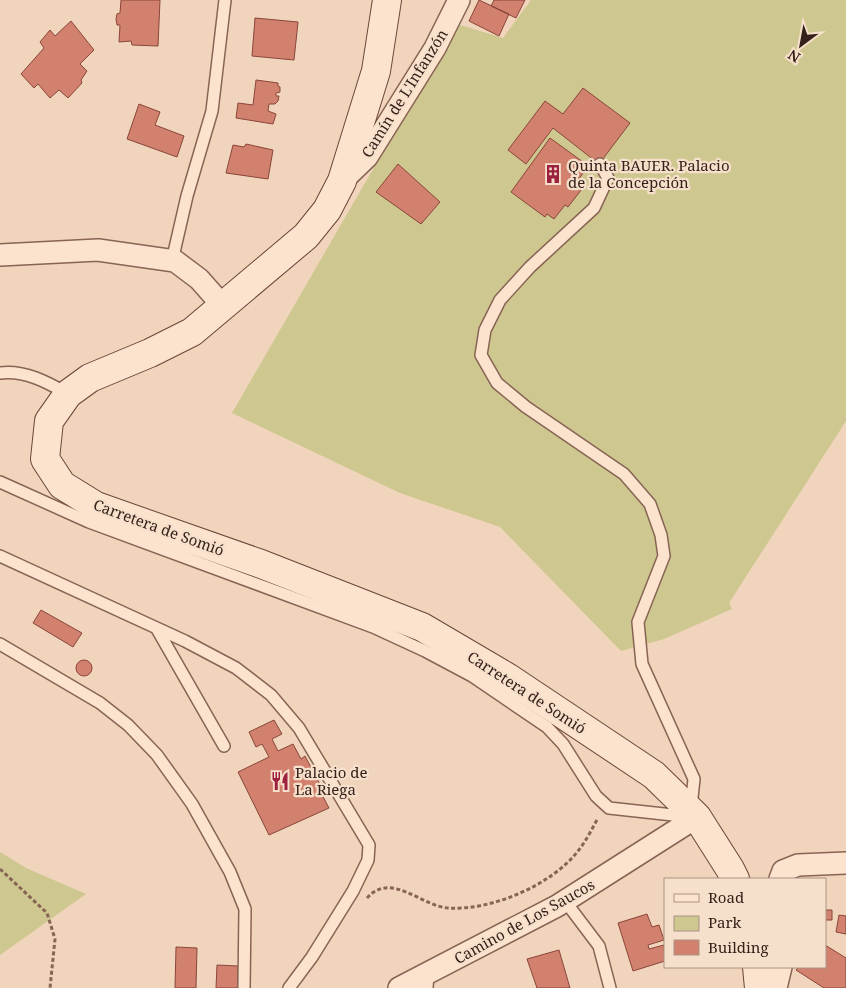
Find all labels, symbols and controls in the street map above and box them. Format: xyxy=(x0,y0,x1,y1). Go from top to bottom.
north arrow xyxy=(776,20,826,70)
street label: Camín de L'Infanzón xyxy=(356,25,452,161)
text: N xyxy=(784,45,804,67)
place label: Quinta BAUER. Palacio de la Concepción xyxy=(568,155,730,192)
building icon: Quinta BAUER. Palacio de la Concepción xyxy=(542,163,564,185)
street label: Carretera de Somió xyxy=(91,494,227,560)
street label: Carretera de Somió xyxy=(464,646,590,738)
place label: Palacio de La Riega xyxy=(295,762,368,799)
restaurant icon: Palacio de La Riega xyxy=(269,770,291,792)
street label: Camino de Los Saucos xyxy=(450,874,598,968)
legend xyxy=(664,878,826,968)
text: Road xyxy=(708,887,744,907)
text: Park xyxy=(708,912,742,932)
text: Building xyxy=(708,937,769,957)

